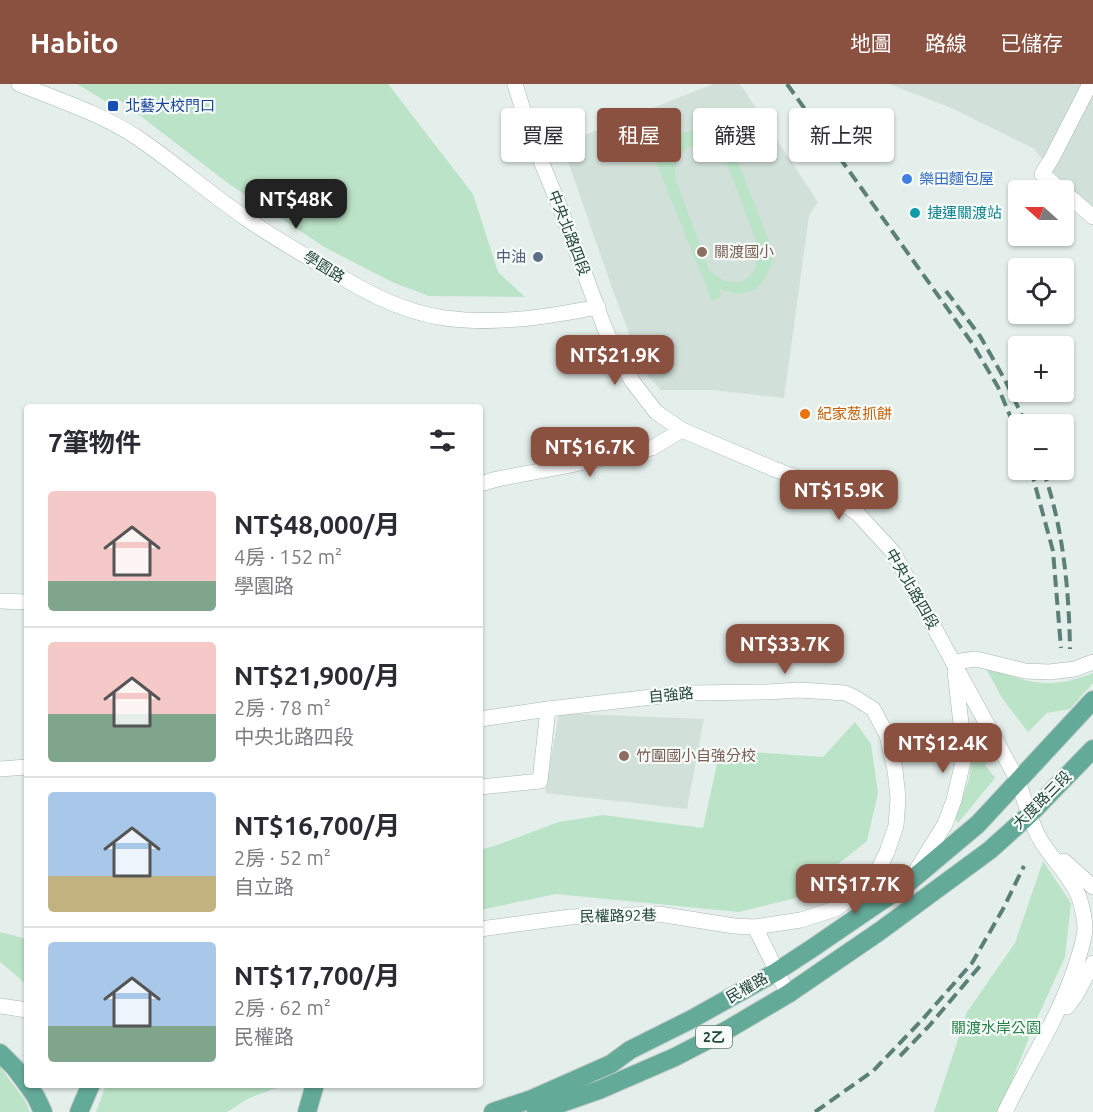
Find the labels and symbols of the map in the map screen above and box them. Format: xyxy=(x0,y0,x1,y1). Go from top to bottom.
place label: 北藝大校門口 xyxy=(125,97,215,114)
marker: 北藝大校門口 xyxy=(106,99,120,113)
place label: 樂田麵包屋 xyxy=(919,170,994,187)
marker: 樂田麵包屋 xyxy=(900,172,914,186)
pin: NT$48K xyxy=(247,179,345,230)
north arrow xyxy=(1008,180,1074,246)
street label: 中央北路四段 xyxy=(545,188,594,278)
place label: 捷運關渡站 xyxy=(927,204,1002,221)
marker: 捷運關渡站 xyxy=(908,206,922,220)
place label: 關渡國小 xyxy=(714,243,774,260)
marker: 關渡國小 xyxy=(695,245,709,259)
street label: 學園路 xyxy=(301,247,348,286)
place label: 中油 xyxy=(496,248,526,265)
marker: 中油 xyxy=(531,250,545,264)
pin: NT$21.9K xyxy=(553,335,677,386)
place label: 紀家葱抓餅 xyxy=(817,405,892,422)
marker: 紀家葱抓餅 xyxy=(798,407,812,421)
pin: NT$16.7K xyxy=(528,427,652,478)
pin: NT$15.9K xyxy=(777,470,901,521)
street label: 中央北路四段 xyxy=(883,546,942,632)
pin: NT$33.7K xyxy=(723,624,847,675)
street label: 自強路 xyxy=(648,684,694,705)
pin: NT$12.4K xyxy=(881,723,1005,774)
place label: 竹圍國小自強分校 xyxy=(636,747,756,764)
marker: 竹圍國小自強分校 xyxy=(617,749,631,763)
street label: 大度路三段 xyxy=(1009,767,1074,832)
pin: NT$17.7K xyxy=(793,864,917,915)
street label: 民權路92巷 xyxy=(579,906,657,925)
street label: 民權路 xyxy=(723,969,770,1006)
park label: 關渡水岸公園 xyxy=(951,1019,1041,1036)
road number: 2乙 xyxy=(696,1026,732,1048)

